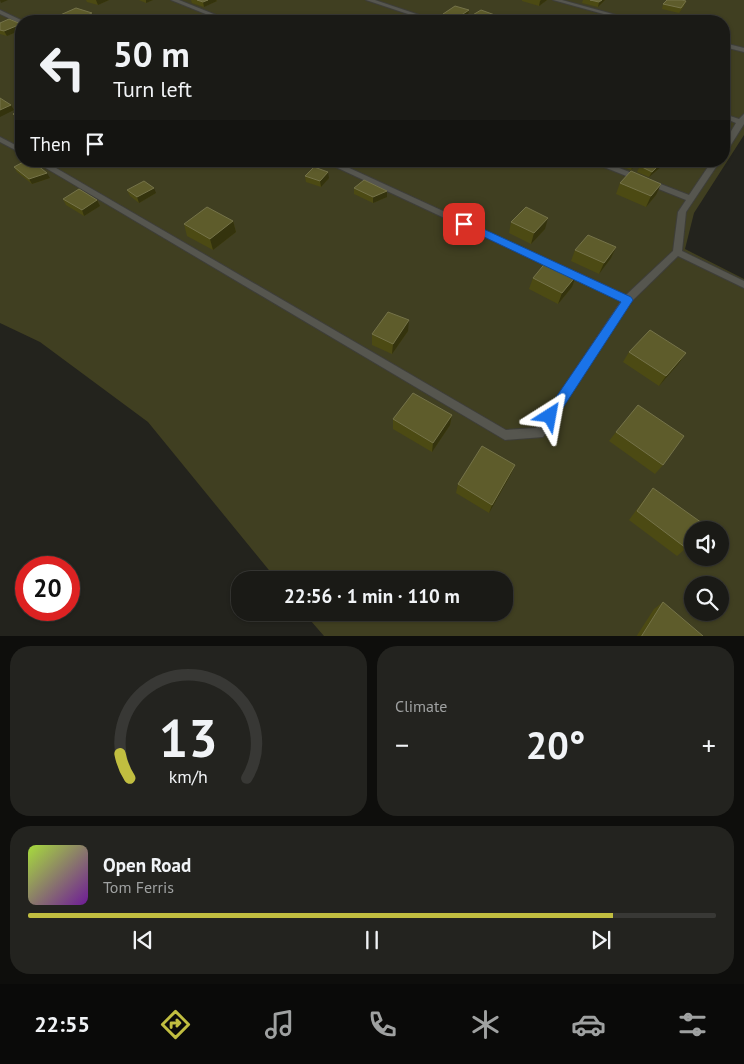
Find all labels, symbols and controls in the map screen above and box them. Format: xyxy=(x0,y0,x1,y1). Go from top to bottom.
text: 50 m xyxy=(113,31,190,77)
icon: left xyxy=(30,35,95,100)
text: Turn left xyxy=(113,75,192,103)
icon: arrive xyxy=(81,130,109,158)
text: Then xyxy=(30,132,71,156)
pin xyxy=(443,203,485,245)
icon: arrive xyxy=(450,210,478,238)
position arrow xyxy=(523,389,575,441)
map controls xyxy=(684,521,729,621)
button: sound xyxy=(684,521,729,566)
speed limit sign: 20 xyxy=(15,556,80,621)
button: search xyxy=(684,576,729,621)
text: 22:56 · 1 min · 110 m xyxy=(284,584,460,608)
text: Climate xyxy=(395,696,447,716)
text: 13 xyxy=(159,704,218,771)
text: 20° xyxy=(526,720,585,769)
text: − xyxy=(395,726,409,763)
text: + xyxy=(702,726,716,763)
text: km/h xyxy=(169,765,208,788)
text: Open Road xyxy=(103,853,191,877)
text: Tom Ferris xyxy=(103,877,174,897)
icon: previous xyxy=(129,926,157,954)
icon: pause xyxy=(358,926,386,954)
icon: next xyxy=(587,926,615,954)
icon: directions xyxy=(158,1007,193,1042)
icon: music xyxy=(262,1007,297,1042)
icon: phone xyxy=(365,1007,400,1042)
icon: climate xyxy=(468,1007,503,1042)
icon: car xyxy=(571,1007,606,1042)
icon: filters xyxy=(675,1007,710,1042)
text: 22:55 xyxy=(34,1010,90,1038)

